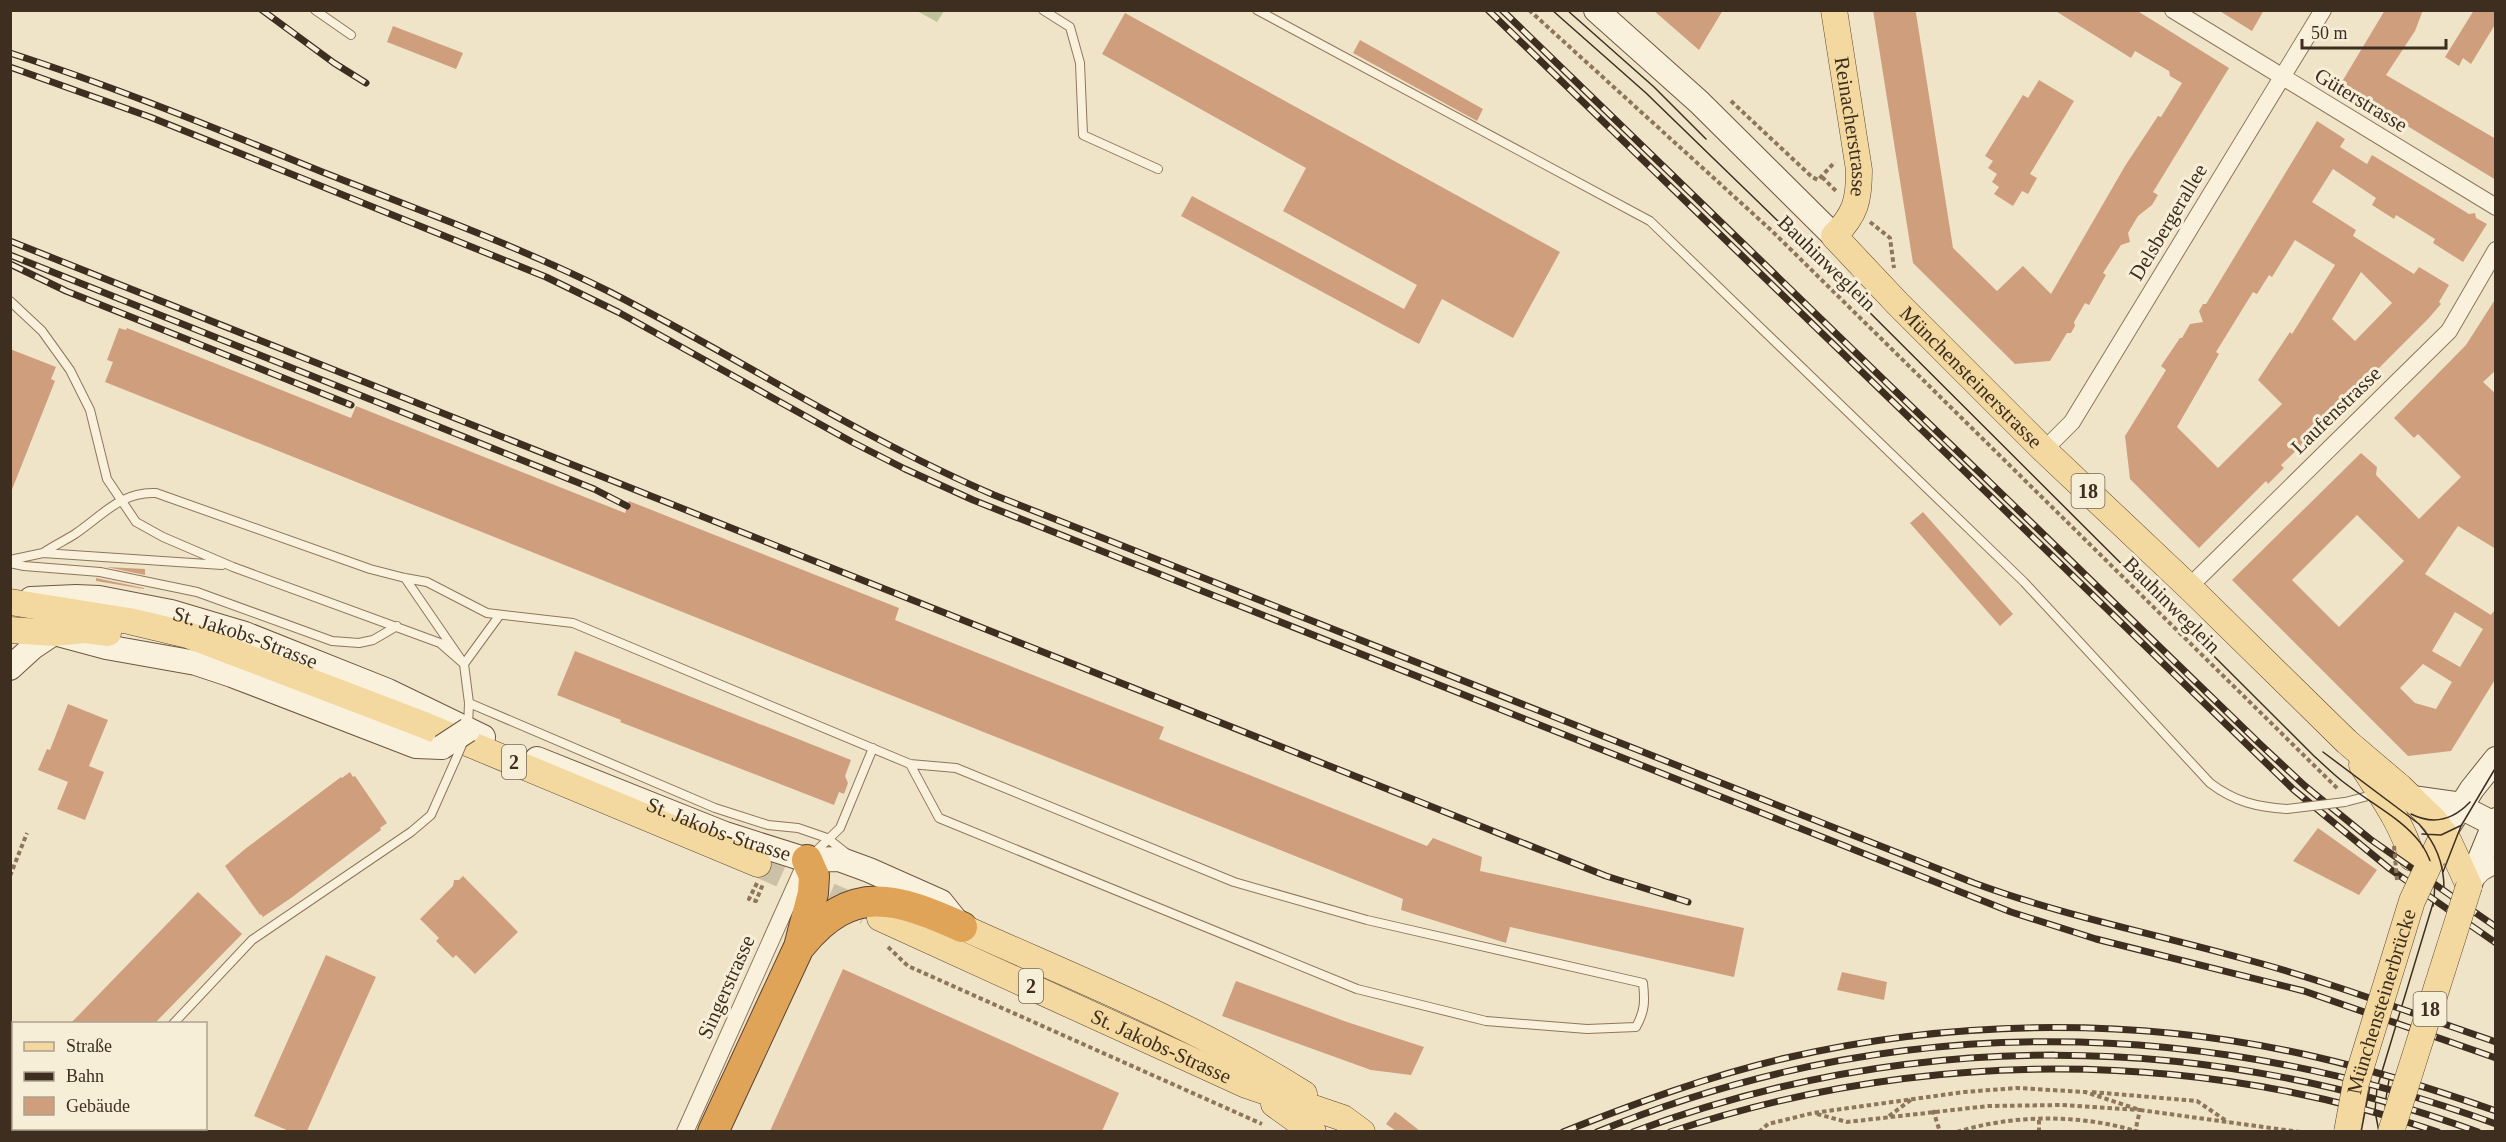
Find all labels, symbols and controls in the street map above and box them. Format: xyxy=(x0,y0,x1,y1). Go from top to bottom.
scale bar xyxy=(2302,12,2446,50)
text: 50 m xyxy=(2311,23,2348,43)
street label: Reinacherstrasse xyxy=(1829,55,1871,198)
street label: Güterstrasse xyxy=(2310,63,2412,137)
street label: Delsbergerallee xyxy=(2124,160,2212,284)
street label: Bauhinweglein xyxy=(1773,210,1881,316)
street label: Münchensteinerstrasse xyxy=(1895,301,2047,453)
street label: Laufenstrasse xyxy=(2286,361,2386,459)
road number: 18 xyxy=(2072,474,2104,508)
street label: Bauhinweglein xyxy=(2119,552,2226,659)
street label: St. Jakobs-Strasse xyxy=(170,601,321,674)
road number: 2 xyxy=(502,745,526,779)
street label: St. Jakobs-Strasse xyxy=(643,792,794,866)
street label: Münchensteinerbrücke xyxy=(2342,906,2421,1096)
street label: Singerstrasse xyxy=(692,931,760,1043)
road number: 2 xyxy=(1019,969,1043,1003)
road number: 18 xyxy=(2414,992,2446,1026)
street label: St. Jakobs-Strasse xyxy=(1087,1004,1235,1089)
legend xyxy=(12,1022,207,1130)
text: Straße xyxy=(66,1036,112,1056)
text: Bahn xyxy=(66,1066,104,1086)
text: Gebäude xyxy=(66,1096,130,1116)

